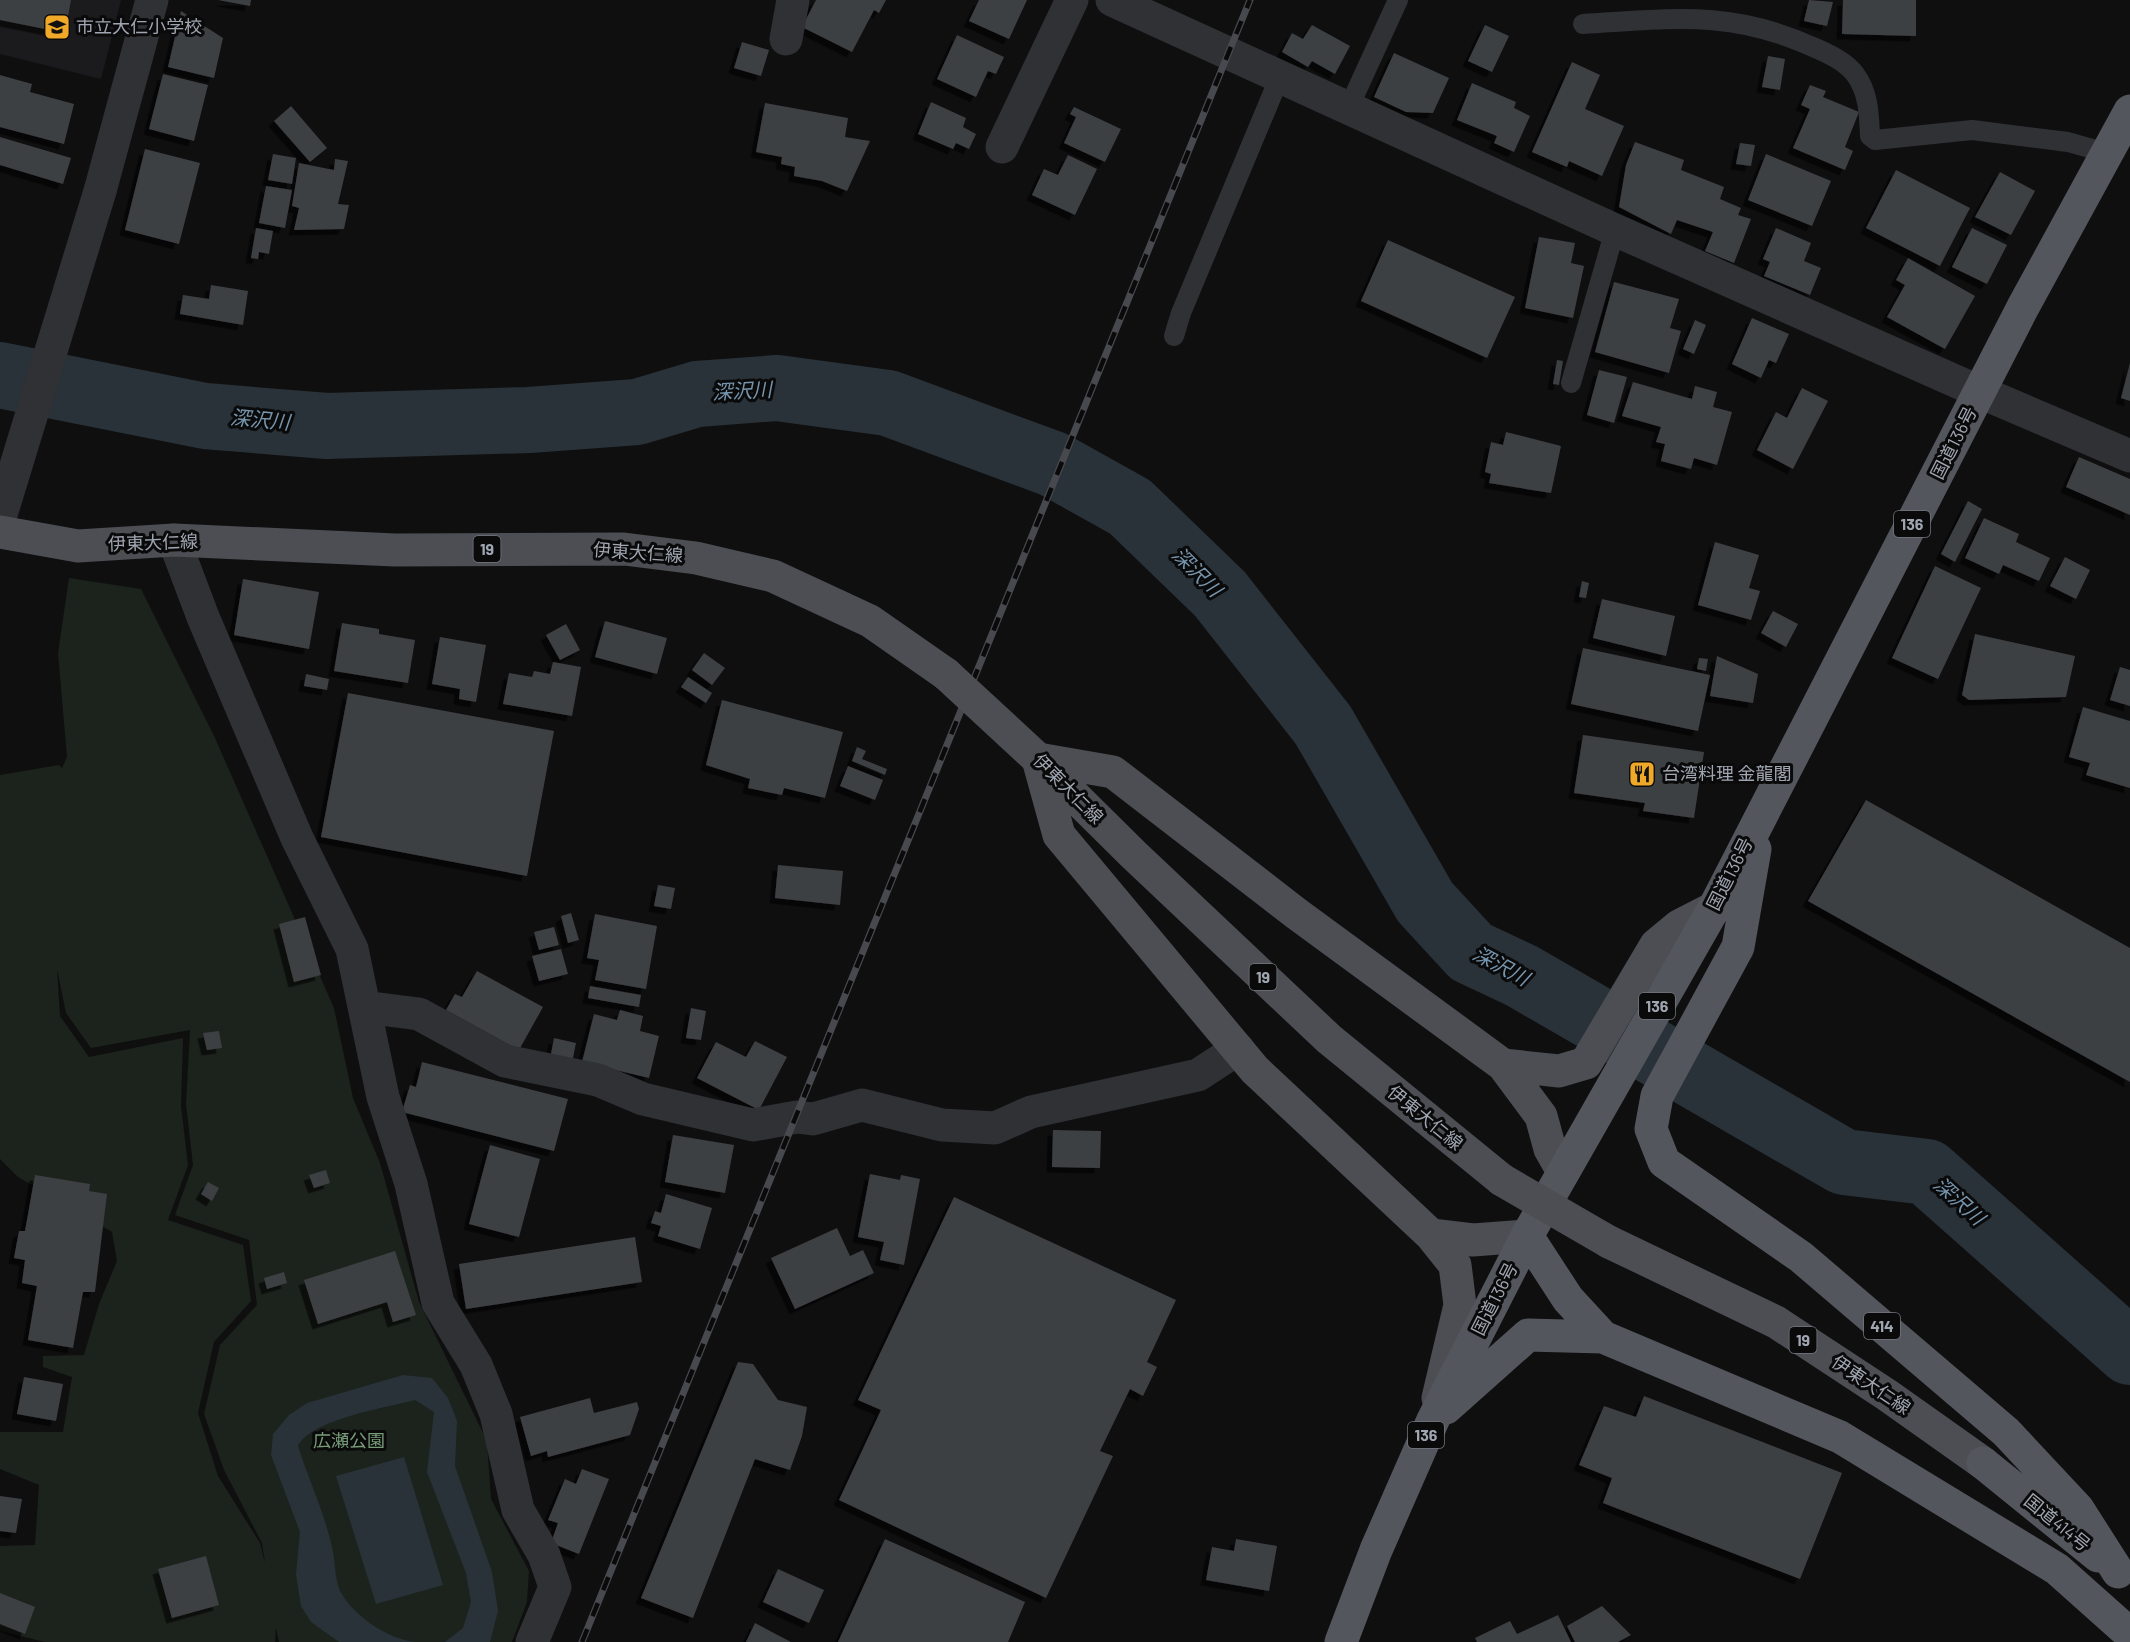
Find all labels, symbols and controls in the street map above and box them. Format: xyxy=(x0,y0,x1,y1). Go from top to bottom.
school or university icon: 市立大仁小学校 xyxy=(42,12,72,42)
place label: 市立大仁小学校 xyxy=(76,15,202,37)
water label: 深沢川 xyxy=(711,376,775,404)
street label: 国道136号 xyxy=(1925,402,1981,483)
water label: 深沢川 xyxy=(229,404,293,434)
road number: 136 xyxy=(1894,511,1930,537)
street label: 伊東大仁線 xyxy=(108,529,198,555)
road number: 19 xyxy=(474,536,500,562)
street label: 伊東大仁線 xyxy=(592,538,684,566)
water label: 深沢川 xyxy=(1168,542,1229,602)
street label: 伊東大仁線 xyxy=(1029,749,1108,828)
restaurant icon: 台湾料理 金龍閣 xyxy=(1627,759,1657,789)
place label: 台湾料理 金龍閣 xyxy=(1662,762,1792,784)
street label: 国道136号 xyxy=(1701,833,1757,914)
water label: 深沢川 xyxy=(1469,940,1535,991)
road number: 19 xyxy=(1250,964,1276,990)
road number: 136 xyxy=(1639,993,1675,1019)
street label: 伊東大仁線 xyxy=(1384,1080,1468,1154)
water label: 深沢川 xyxy=(1929,1171,1991,1231)
street label: 国道136号 xyxy=(1466,1258,1522,1339)
road number: 414 xyxy=(1864,1313,1900,1339)
road number: 19 xyxy=(1790,1327,1816,1353)
street label: 伊東大仁線 xyxy=(1828,1350,1915,1418)
road number: 136 xyxy=(1408,1422,1444,1448)
park label: 広瀬公園 xyxy=(313,1429,385,1451)
street label: 国道414号 xyxy=(2020,1489,2095,1555)

